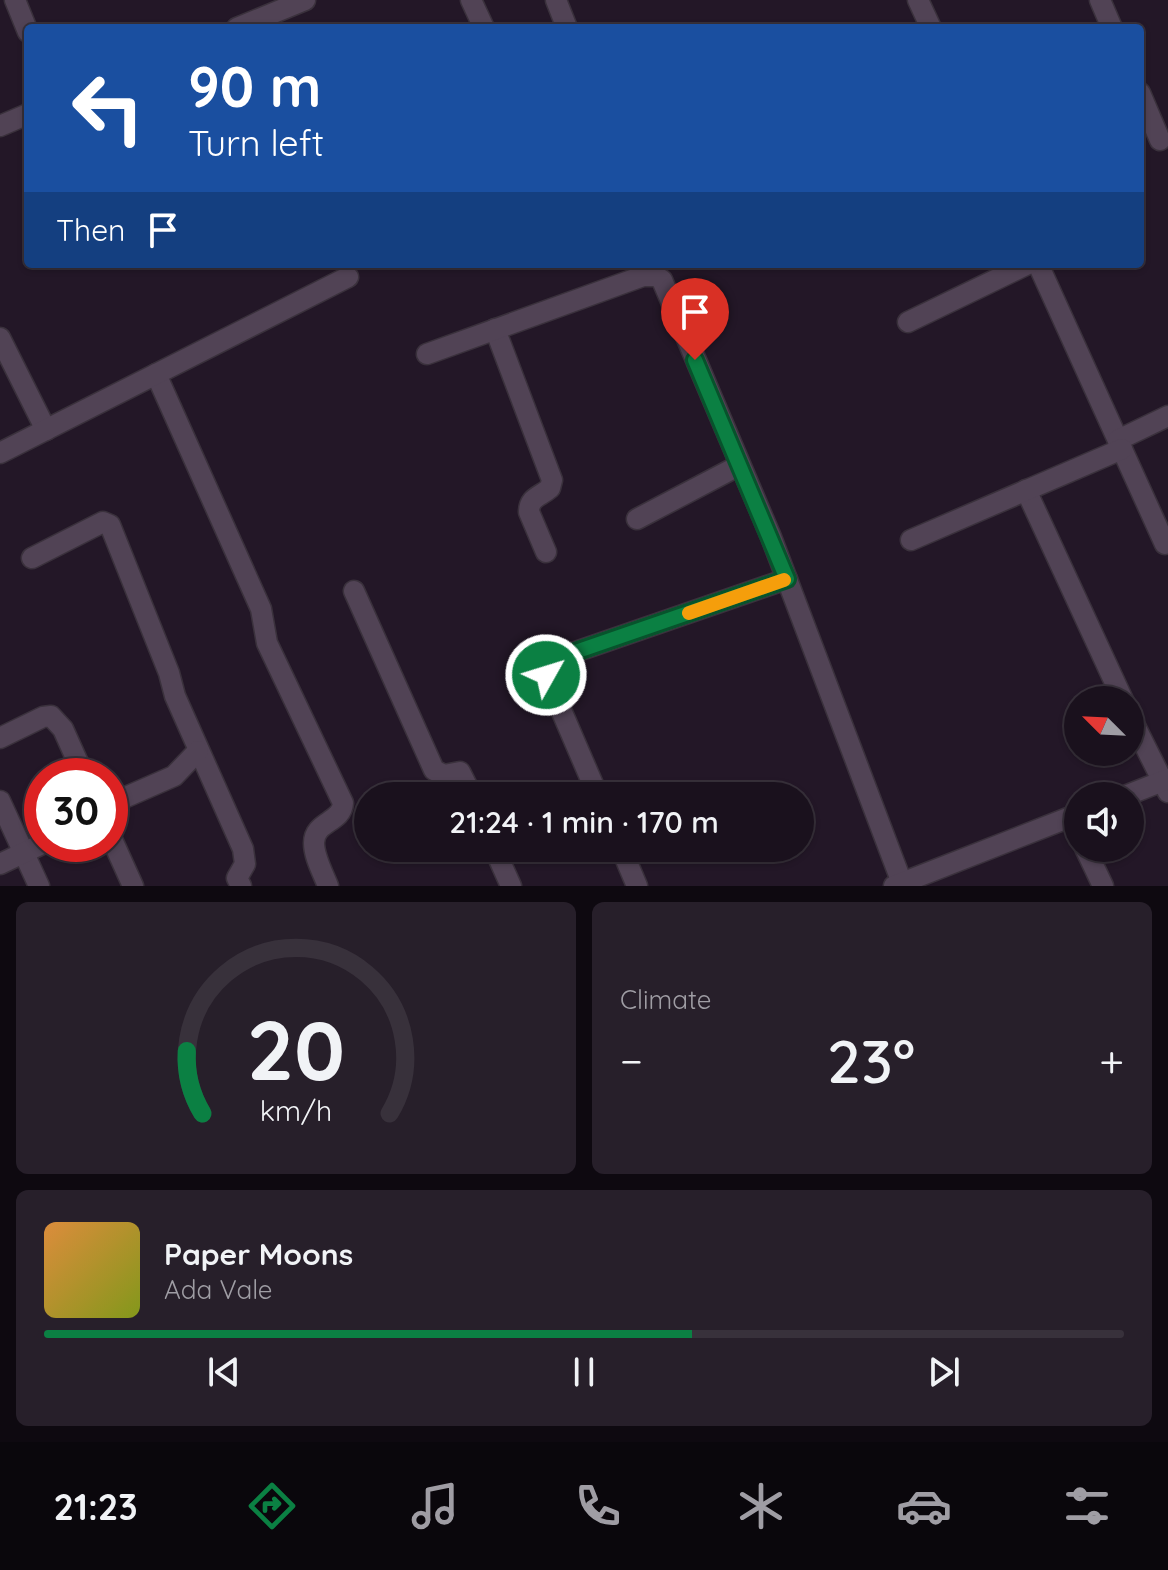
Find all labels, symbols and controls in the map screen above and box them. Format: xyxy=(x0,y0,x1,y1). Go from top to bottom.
text: 90 m xyxy=(188,51,322,121)
icon: left xyxy=(56,56,160,160)
text: Turn left xyxy=(188,120,324,165)
icon: arrive xyxy=(141,208,185,252)
text: Then xyxy=(56,211,125,249)
pin xyxy=(661,278,729,360)
icon: arrive xyxy=(673,290,717,334)
position arrow xyxy=(504,633,588,717)
north arrow xyxy=(1064,686,1144,766)
map controls xyxy=(1064,686,1144,862)
speed limit sign: 30 xyxy=(24,758,128,862)
button: sound xyxy=(1064,782,1144,862)
text: 21:24 · 1 min · 170 m xyxy=(449,803,719,841)
text: Climate xyxy=(620,983,711,1016)
text: 20 xyxy=(247,997,345,1101)
text: 23° xyxy=(827,1023,915,1098)
text: − xyxy=(620,1033,643,1088)
text: + xyxy=(1099,1033,1124,1088)
text: km/h xyxy=(260,1092,332,1128)
text: Paper Moons xyxy=(164,1235,353,1273)
text: Ada Vale xyxy=(164,1273,273,1306)
icon: previous xyxy=(202,1350,246,1394)
icon: pause xyxy=(562,1350,606,1394)
icon: next xyxy=(922,1350,966,1394)
icon: directions xyxy=(244,1478,300,1534)
icon: music xyxy=(407,1478,463,1534)
icon: phone xyxy=(570,1478,626,1534)
icon: climate xyxy=(733,1478,789,1534)
icon: car xyxy=(896,1478,952,1534)
icon: filters xyxy=(1059,1478,1115,1534)
text: 21:23 xyxy=(53,1484,138,1529)

